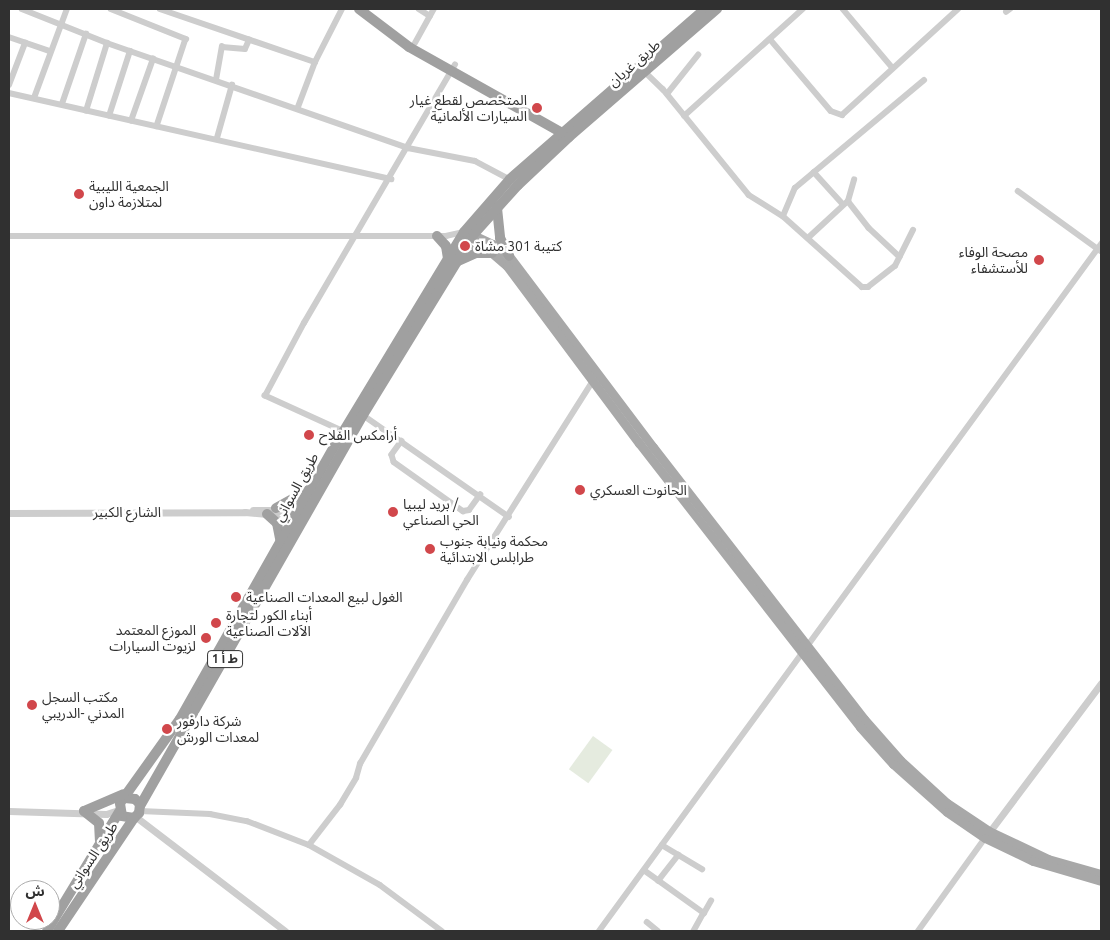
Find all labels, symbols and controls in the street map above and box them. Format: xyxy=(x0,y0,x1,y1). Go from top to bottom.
street label: طريق غريان xyxy=(605,36,663,90)
place label: المتخصص لقطع غيار السيارات الألمانية xyxy=(410,92,527,124)
marker: المتخصص لقطع غيار السيارات الألمانية xyxy=(531,102,543,114)
place label: الجمعية الليبية لمتلازمة داون xyxy=(89,178,169,210)
marker: الجمعية الليبية لمتلازمة داون xyxy=(73,188,85,200)
place label: كتيبة 301 مشاة xyxy=(475,238,562,254)
marker: كتيبة 301 مشاة xyxy=(459,240,471,252)
place label: مصحة الوفاء للأستشفاء xyxy=(959,244,1028,276)
marker: مصحة الوفاء للأستشفاء xyxy=(1032,253,1046,267)
place label: أرامكس الفلاح xyxy=(319,427,397,443)
marker: أرامكس الفلاح xyxy=(303,429,315,441)
street label: طريق السواني xyxy=(270,450,322,524)
place label: الحانوت العسكري xyxy=(590,482,687,498)
marker: الحانوت العسكري xyxy=(574,484,586,496)
place label: بريد ليبيا / الحي الصناعي xyxy=(403,496,479,528)
street label: الشارع الكبير xyxy=(93,504,161,520)
marker: بريد ليبيا / الحي الصناعي xyxy=(387,506,399,518)
place label: محكمة ونيابة جنوب طرابلس الابتدائية xyxy=(440,533,548,566)
marker: محكمة ونيابة جنوب طرابلس الابتدائية xyxy=(424,543,436,555)
place label: الغول لبيع المعدات الصناعية xyxy=(246,589,403,605)
marker: الغول لبيع المعدات الصناعية xyxy=(230,591,242,603)
place label: أبناء الكور لتجارة الاَلات الصناعية xyxy=(226,607,312,640)
marker: أبناء الكور لتجارة الاَلات الصناعية xyxy=(210,617,222,629)
place label: الموزع المعتمد لزيوت السيارات xyxy=(109,622,196,654)
marker: الموزع المعتمد لزيوت السيارات xyxy=(200,632,212,644)
road number: ط أ 1 xyxy=(206,650,244,669)
place label: مكتب السجل المدني -الدريبي xyxy=(42,689,124,722)
marker: مكتب السجل المدني -الدريبي xyxy=(26,699,38,711)
place label: شركة دارفور لمعدات الورش xyxy=(177,713,259,746)
marker: شركة دارفور لمعدات الورش xyxy=(161,723,173,735)
street label: طريق السواني xyxy=(65,819,121,891)
north arrow xyxy=(10,880,60,930)
text: ش xyxy=(25,883,45,899)

